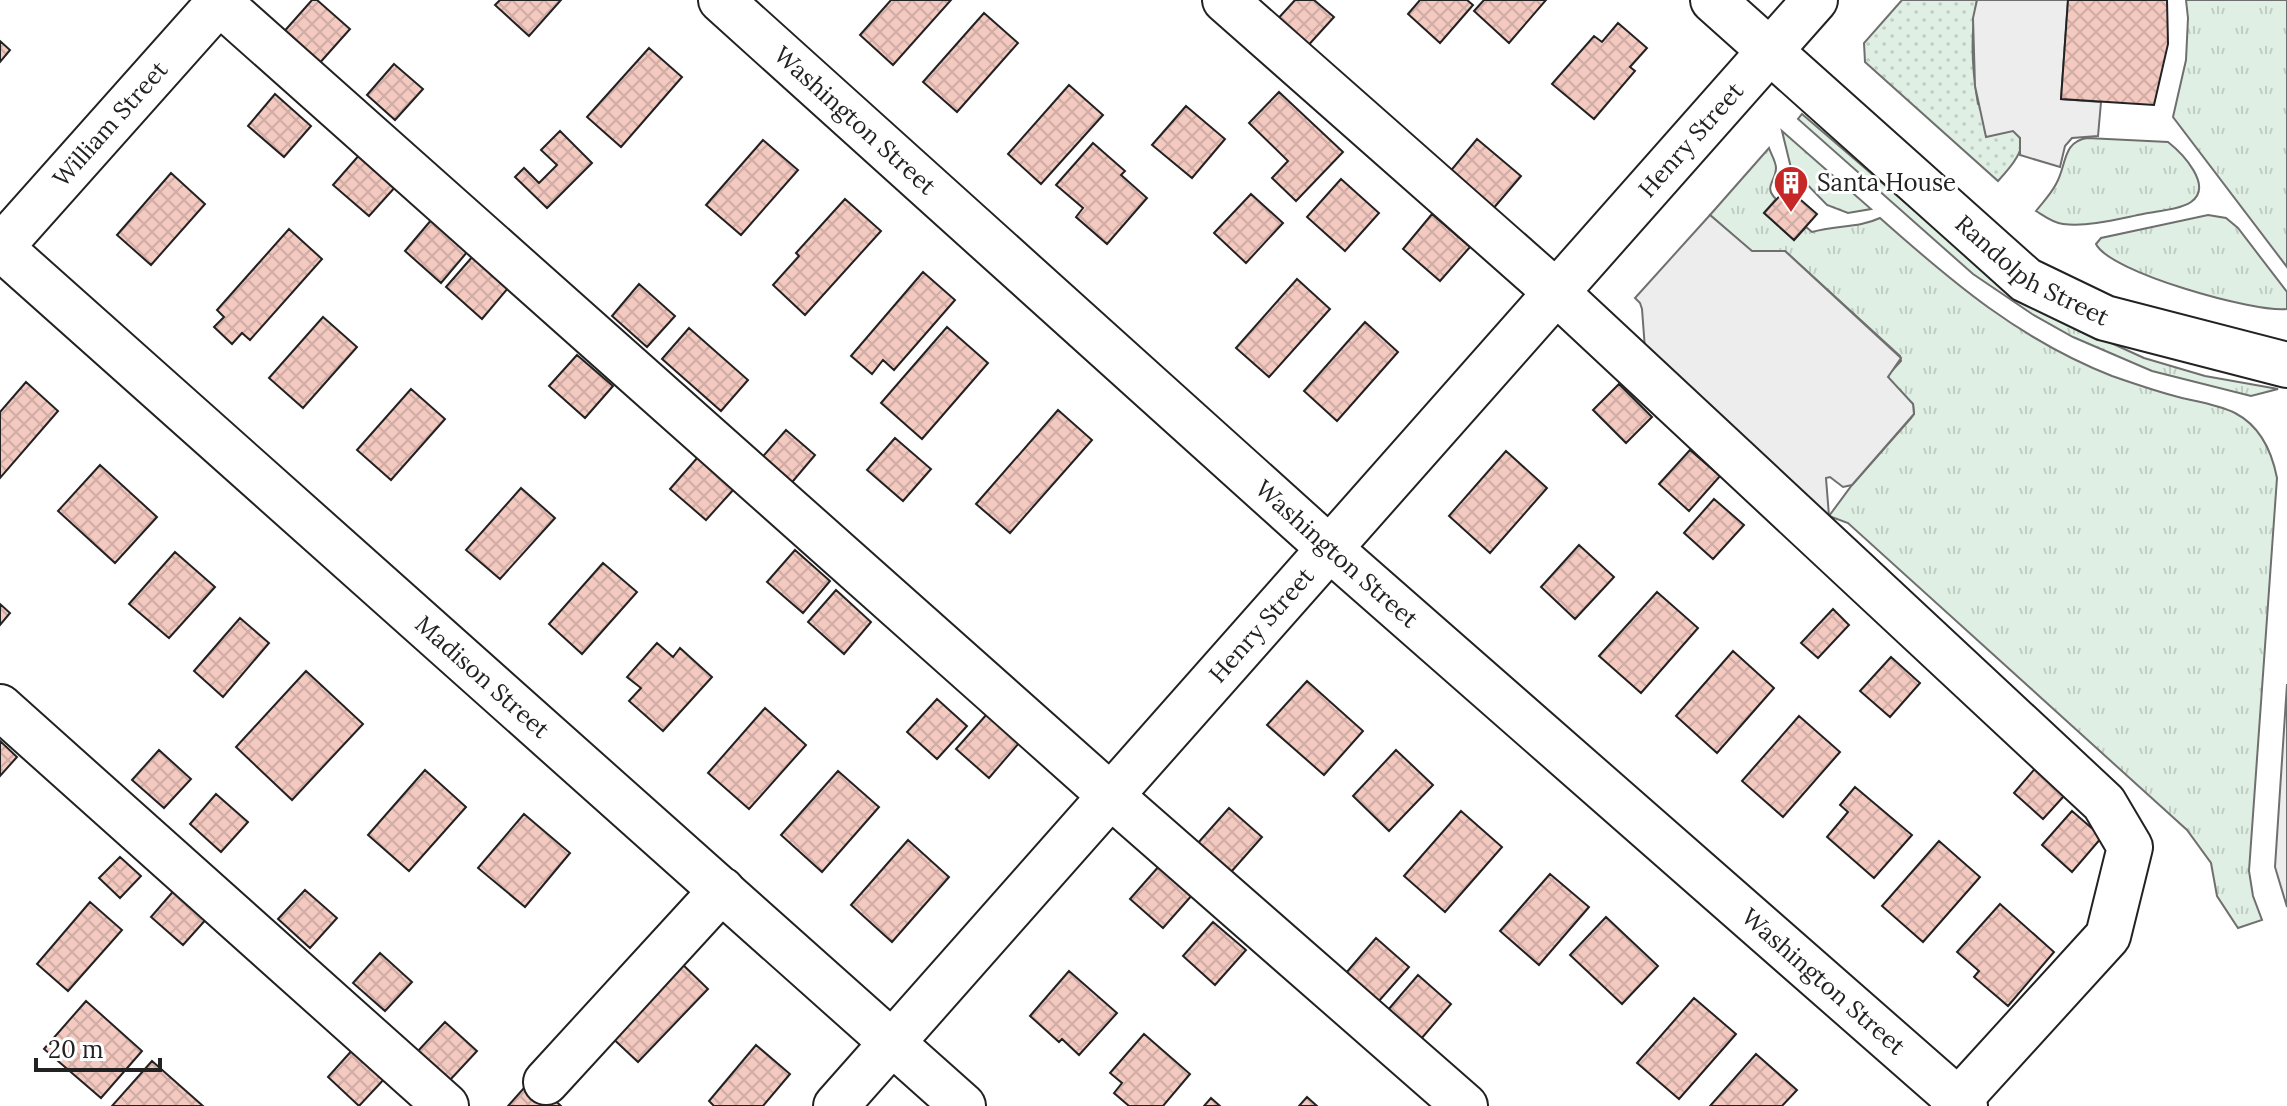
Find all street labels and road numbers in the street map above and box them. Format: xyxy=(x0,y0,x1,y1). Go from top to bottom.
street label: Washington Street xyxy=(767,39,943,202)
street label: William Street xyxy=(46,54,175,193)
street label: Henry Street xyxy=(1631,75,1750,204)
street label: Randolph Street xyxy=(1949,208,2115,333)
street label: Washington Street xyxy=(1249,473,1425,635)
street label: Henry Street xyxy=(1202,560,1321,689)
street label: Madison Street xyxy=(409,609,557,745)
street label: Washington Street xyxy=(1735,901,1912,1062)

